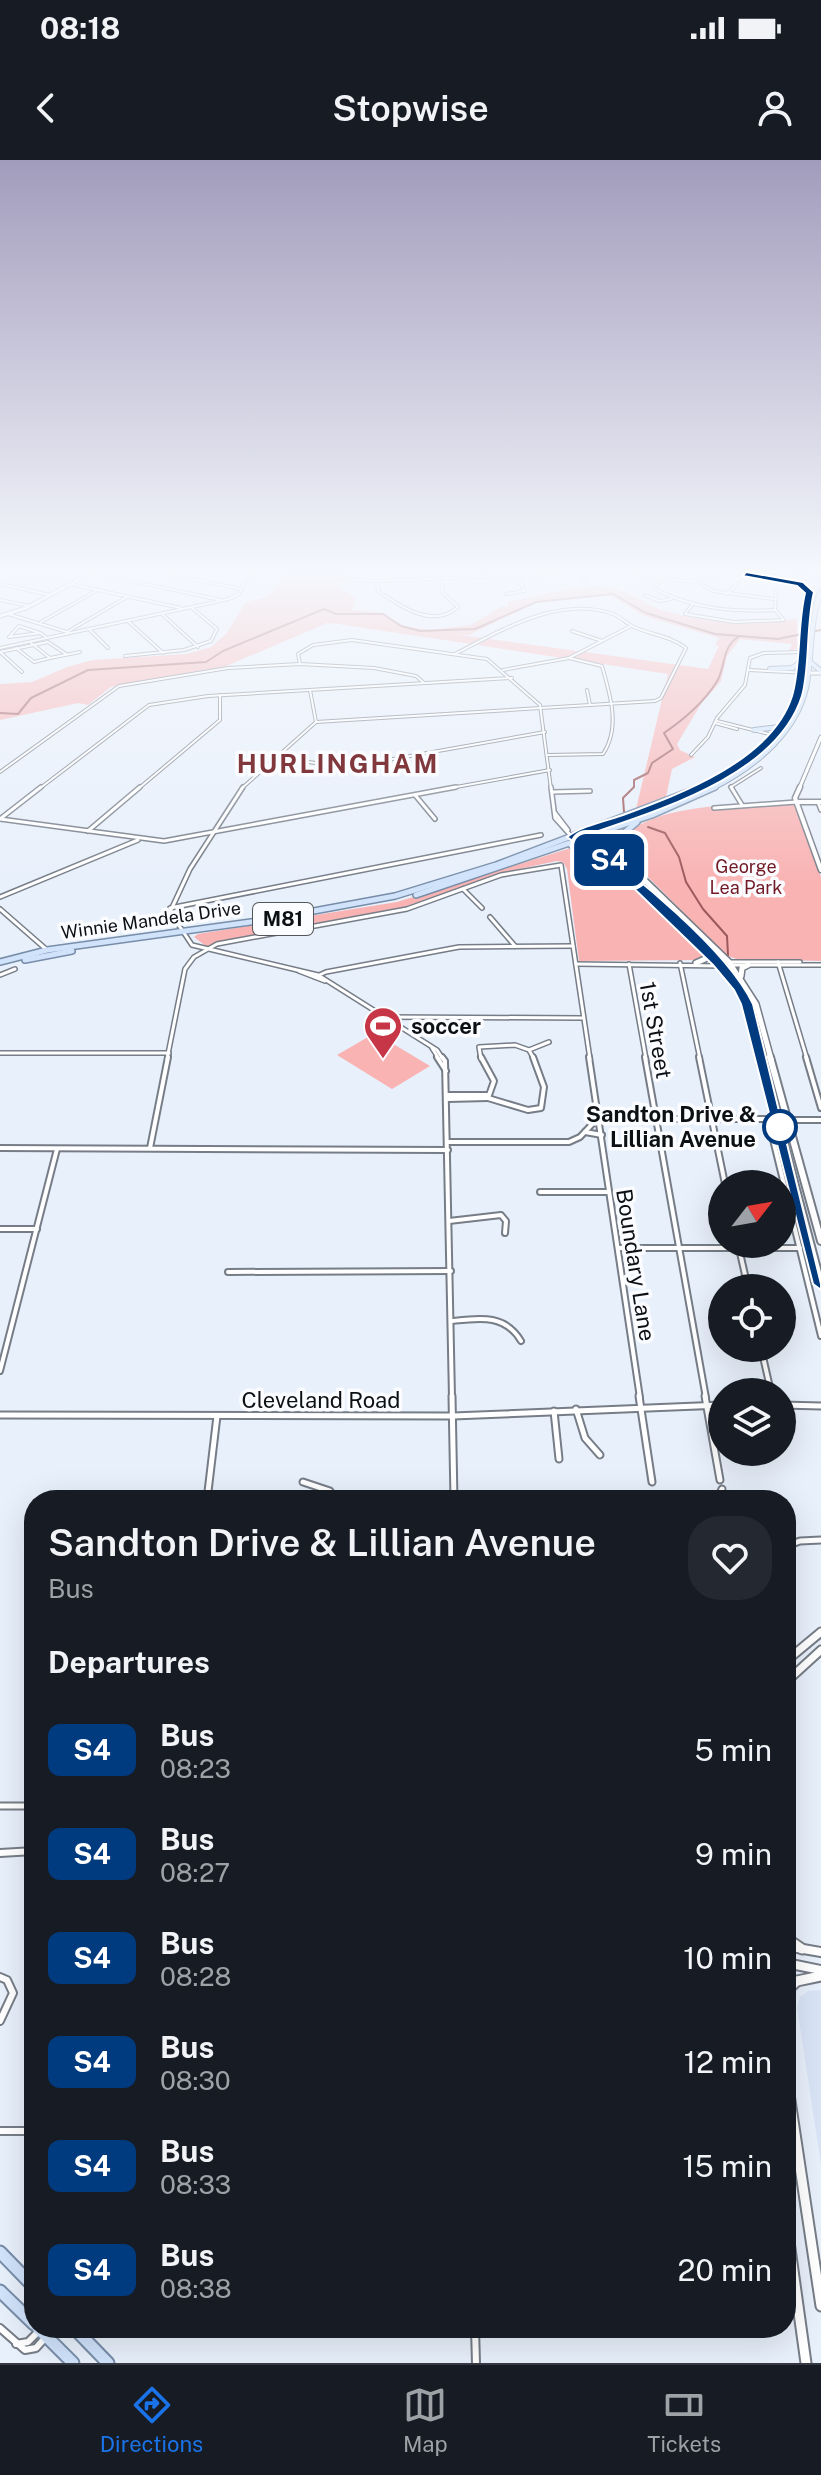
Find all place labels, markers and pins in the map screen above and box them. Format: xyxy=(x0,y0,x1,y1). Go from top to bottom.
sports icon: soccer xyxy=(362,1005,404,1060)
place label: soccer xyxy=(411,1013,481,1039)
place label: Sandton Drive & Lillian Avenue xyxy=(586,1101,756,1152)
marker: Sandton Drive & Lillian Avenue xyxy=(763,1110,797,1144)

